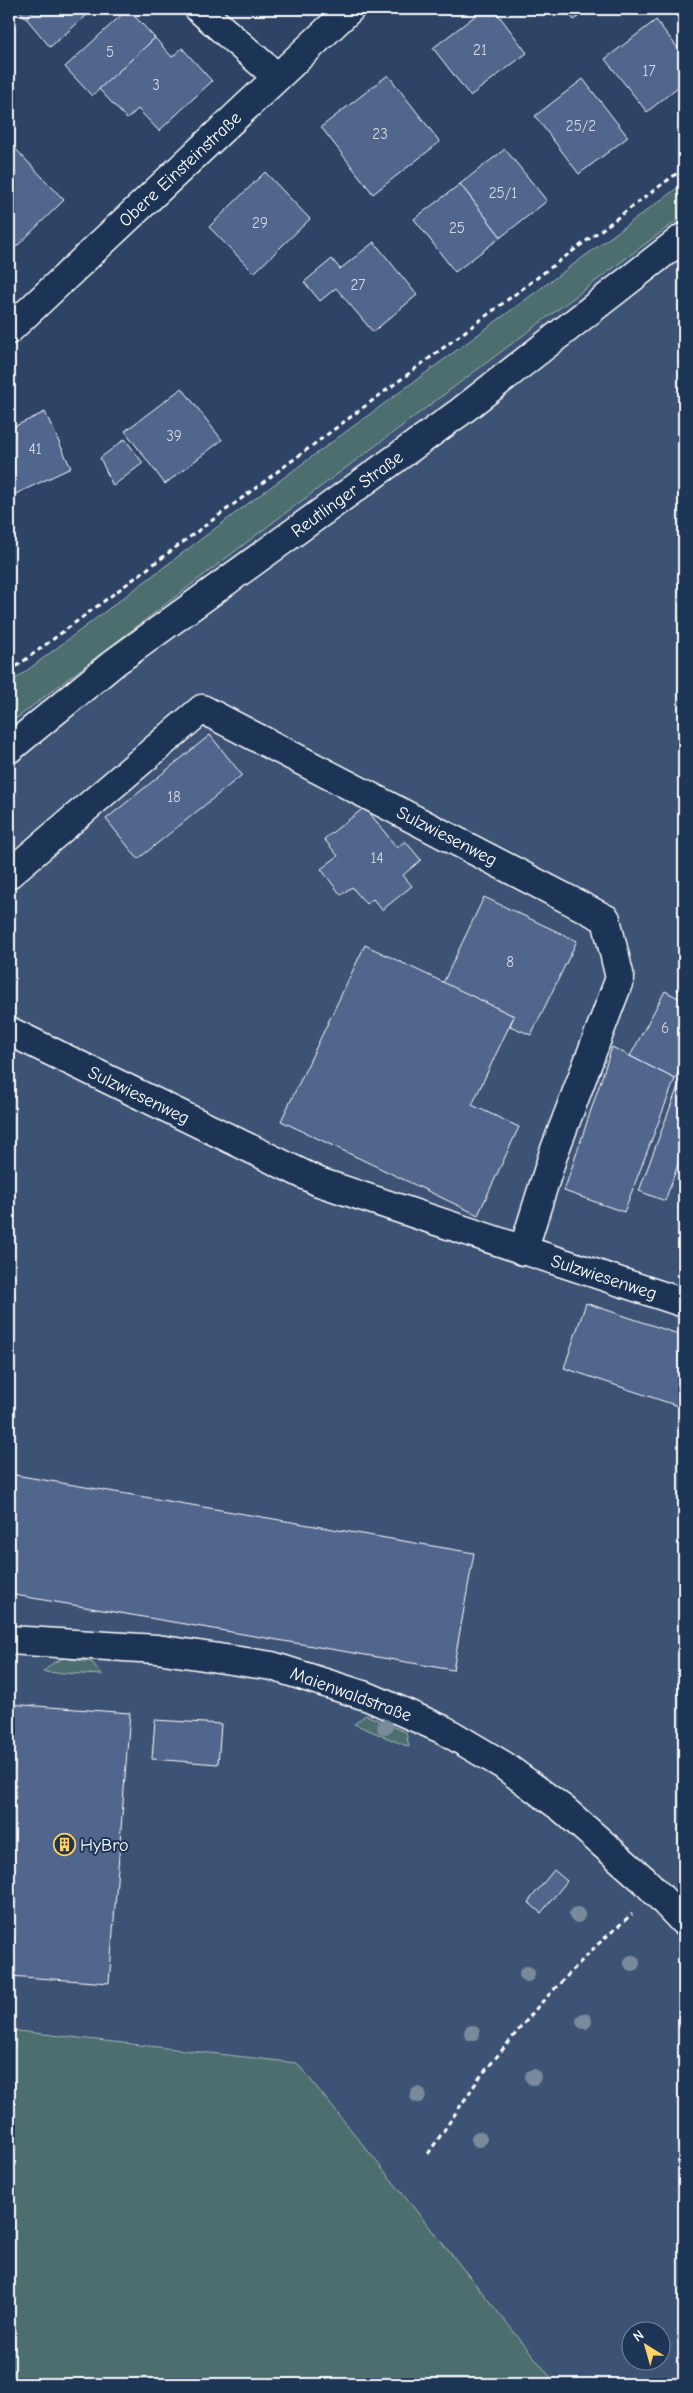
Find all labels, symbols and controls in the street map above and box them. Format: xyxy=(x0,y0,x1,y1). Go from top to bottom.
house number: 21 xyxy=(473,41,487,59)
house number: 5 xyxy=(106,43,114,61)
house number: 17 xyxy=(642,62,656,80)
house number: 3 xyxy=(152,76,160,94)
street label: Obere Einsteinstraße xyxy=(115,107,246,231)
house number: 25/2 xyxy=(566,117,596,135)
house number: 23 xyxy=(372,125,388,143)
house number: 25/1 xyxy=(489,184,517,202)
house number: 29 xyxy=(252,214,268,232)
house number: 25 xyxy=(449,219,465,237)
house number: 27 xyxy=(351,276,365,294)
house number: 39 xyxy=(166,427,182,445)
house number: 41 xyxy=(28,440,42,458)
street label: Reutlinger Straße xyxy=(287,447,407,542)
house number: 18 xyxy=(167,788,181,806)
street label: Sulzwiesenweg xyxy=(393,802,501,871)
house number: 14 xyxy=(370,849,384,867)
house number: 8 xyxy=(506,953,514,971)
house number: 6 xyxy=(661,1019,669,1037)
street label: Sulzwiesenweg xyxy=(85,1062,193,1129)
street label: Sulzwiesenweg xyxy=(548,1250,659,1304)
street label: Maienwaldstraße xyxy=(287,1663,414,1726)
building icon: HyBro xyxy=(52,1833,76,1857)
place label: HyBro xyxy=(80,1835,129,1856)
north arrow xyxy=(620,2320,670,2370)
text: N xyxy=(630,2326,647,2346)

